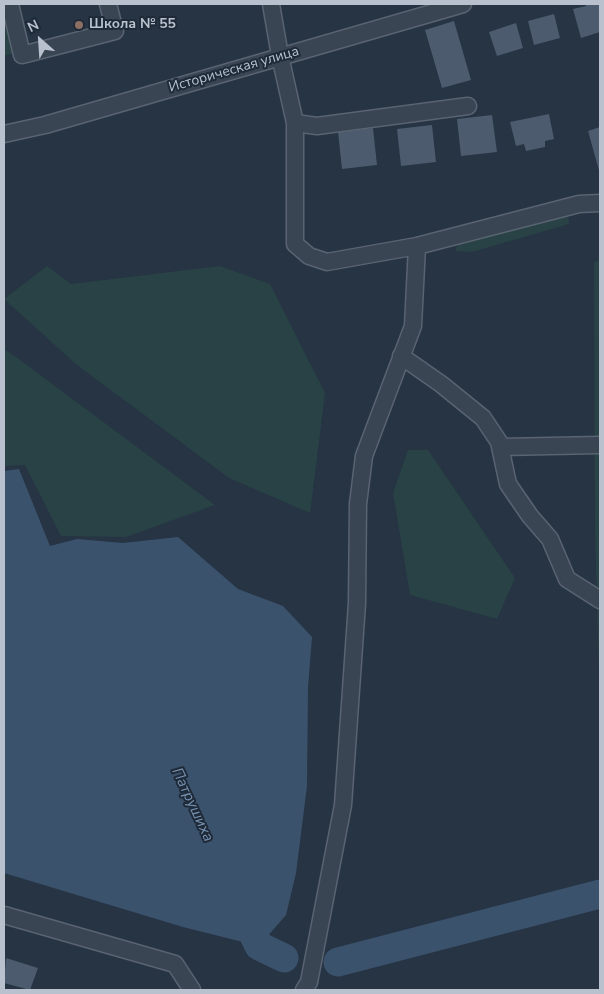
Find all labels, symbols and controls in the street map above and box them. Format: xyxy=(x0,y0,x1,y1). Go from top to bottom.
north arrow xyxy=(15,15,65,65)
text: N xyxy=(24,15,42,37)
place label: Школа № 55 xyxy=(89,17,176,33)
marker: Школа № 55 xyxy=(73,19,85,31)
street label: Историческая улица xyxy=(167,43,301,97)
water label: Патрушиха xyxy=(167,765,217,845)

